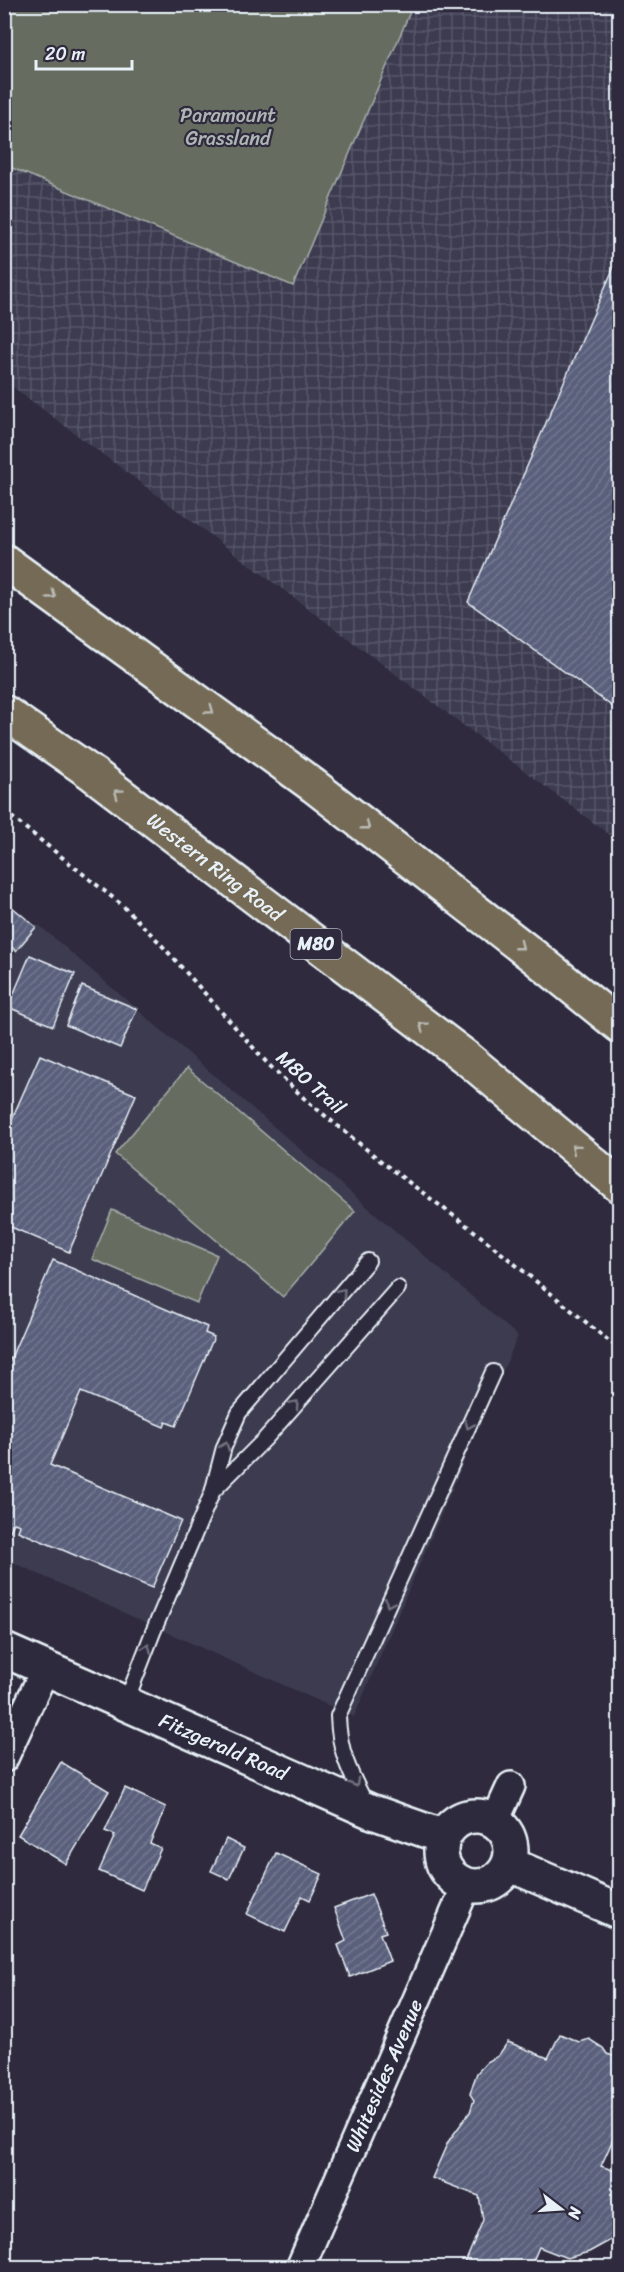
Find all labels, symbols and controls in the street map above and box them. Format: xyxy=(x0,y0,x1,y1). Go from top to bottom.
scale bar xyxy=(36,33,132,71)
text: 20 m xyxy=(45,38,85,70)
park label: Paramount Grassland xyxy=(180,98,276,156)
one-way arrow xyxy=(45,588,56,599)
one-way arrow xyxy=(203,703,214,714)
one-way arrow xyxy=(113,789,124,800)
street label: Western Ring Road xyxy=(139,804,292,932)
one-way arrow xyxy=(359,819,370,830)
road number: M80 xyxy=(290,929,342,959)
one-way arrow xyxy=(514,938,525,949)
one-way arrow xyxy=(419,1022,430,1033)
street label: M80 Trail xyxy=(268,1041,355,1125)
one-way arrow xyxy=(570,1145,581,1156)
one-way arrow xyxy=(334,1288,345,1299)
one-way arrow xyxy=(288,1400,299,1411)
one-way arrow xyxy=(465,1419,477,1430)
one-way arrow xyxy=(217,1442,230,1452)
one-way arrow xyxy=(384,1596,396,1607)
one-way arrow xyxy=(140,1643,152,1654)
street label: Fitzgerald Road xyxy=(153,1703,295,1791)
one-way arrow xyxy=(348,1777,359,1788)
street label: Whitesides Avenue xyxy=(335,1993,433,2158)
north arrow xyxy=(531,2179,591,2239)
text: N xyxy=(559,2203,591,2224)

